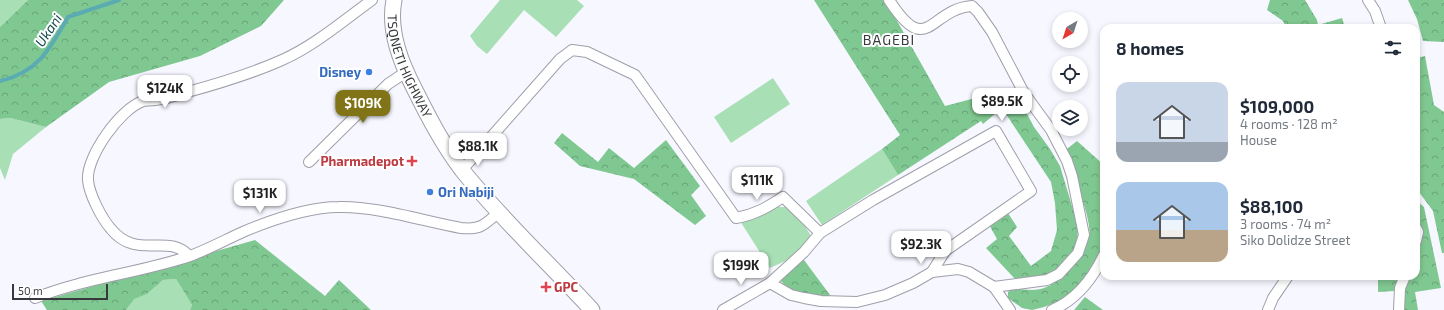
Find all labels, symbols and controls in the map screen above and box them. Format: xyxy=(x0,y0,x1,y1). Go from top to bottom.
water label: Ukani xyxy=(31,10,65,50)
north arrow xyxy=(1052,12,1088,48)
map controls xyxy=(1052,12,1088,136)
street label: TSQNETI HIGHWAY xyxy=(384,14,436,121)
district label: BAGEBI xyxy=(863,31,915,48)
icon: filters xyxy=(1382,37,1404,59)
text: 8 homes xyxy=(1116,38,1184,58)
button: locate xyxy=(1052,56,1088,92)
place label: Disney xyxy=(319,64,362,80)
marker: Disney xyxy=(364,67,374,77)
pin: $124K xyxy=(137,75,193,109)
text: $124K xyxy=(146,80,184,96)
pin: $89.5K xyxy=(969,88,1035,122)
pin: $109K xyxy=(335,90,391,124)
text: $89.5K xyxy=(981,93,1023,109)
text: $109K xyxy=(344,95,382,111)
text: $109,000 xyxy=(1240,96,1314,116)
icon: home xyxy=(1148,98,1196,146)
button: layers xyxy=(1052,100,1088,136)
text: 4 rooms · 128 m² xyxy=(1240,116,1338,132)
text: House xyxy=(1240,132,1277,148)
pin: $88.1K xyxy=(445,133,511,167)
text: $88.1K xyxy=(458,138,498,154)
place label: Pharmadepot xyxy=(320,153,405,169)
marker: Pharmadepot xyxy=(407,156,417,166)
pin: $111K xyxy=(729,167,785,201)
text: $111K xyxy=(741,172,773,188)
pin: $131K xyxy=(232,180,288,214)
place label: Ori Nabiji xyxy=(438,184,494,200)
text: $131K xyxy=(243,185,277,201)
marker: Ori Nabiji xyxy=(425,187,435,197)
text: $88,100 xyxy=(1240,196,1303,216)
icon: home xyxy=(1148,198,1196,246)
text: 3 rooms · 74 m² xyxy=(1240,216,1331,232)
pin: $92.3K xyxy=(888,231,954,265)
text: Siko Dolidze Street xyxy=(1240,232,1350,248)
text: $92.3K xyxy=(900,236,942,252)
pin: $199K xyxy=(713,252,769,286)
text: $199K xyxy=(723,257,759,273)
place label: GPC xyxy=(554,279,578,295)
scale bar xyxy=(12,282,108,301)
marker: GPC xyxy=(541,282,551,292)
text: 50 m xyxy=(18,284,43,297)

